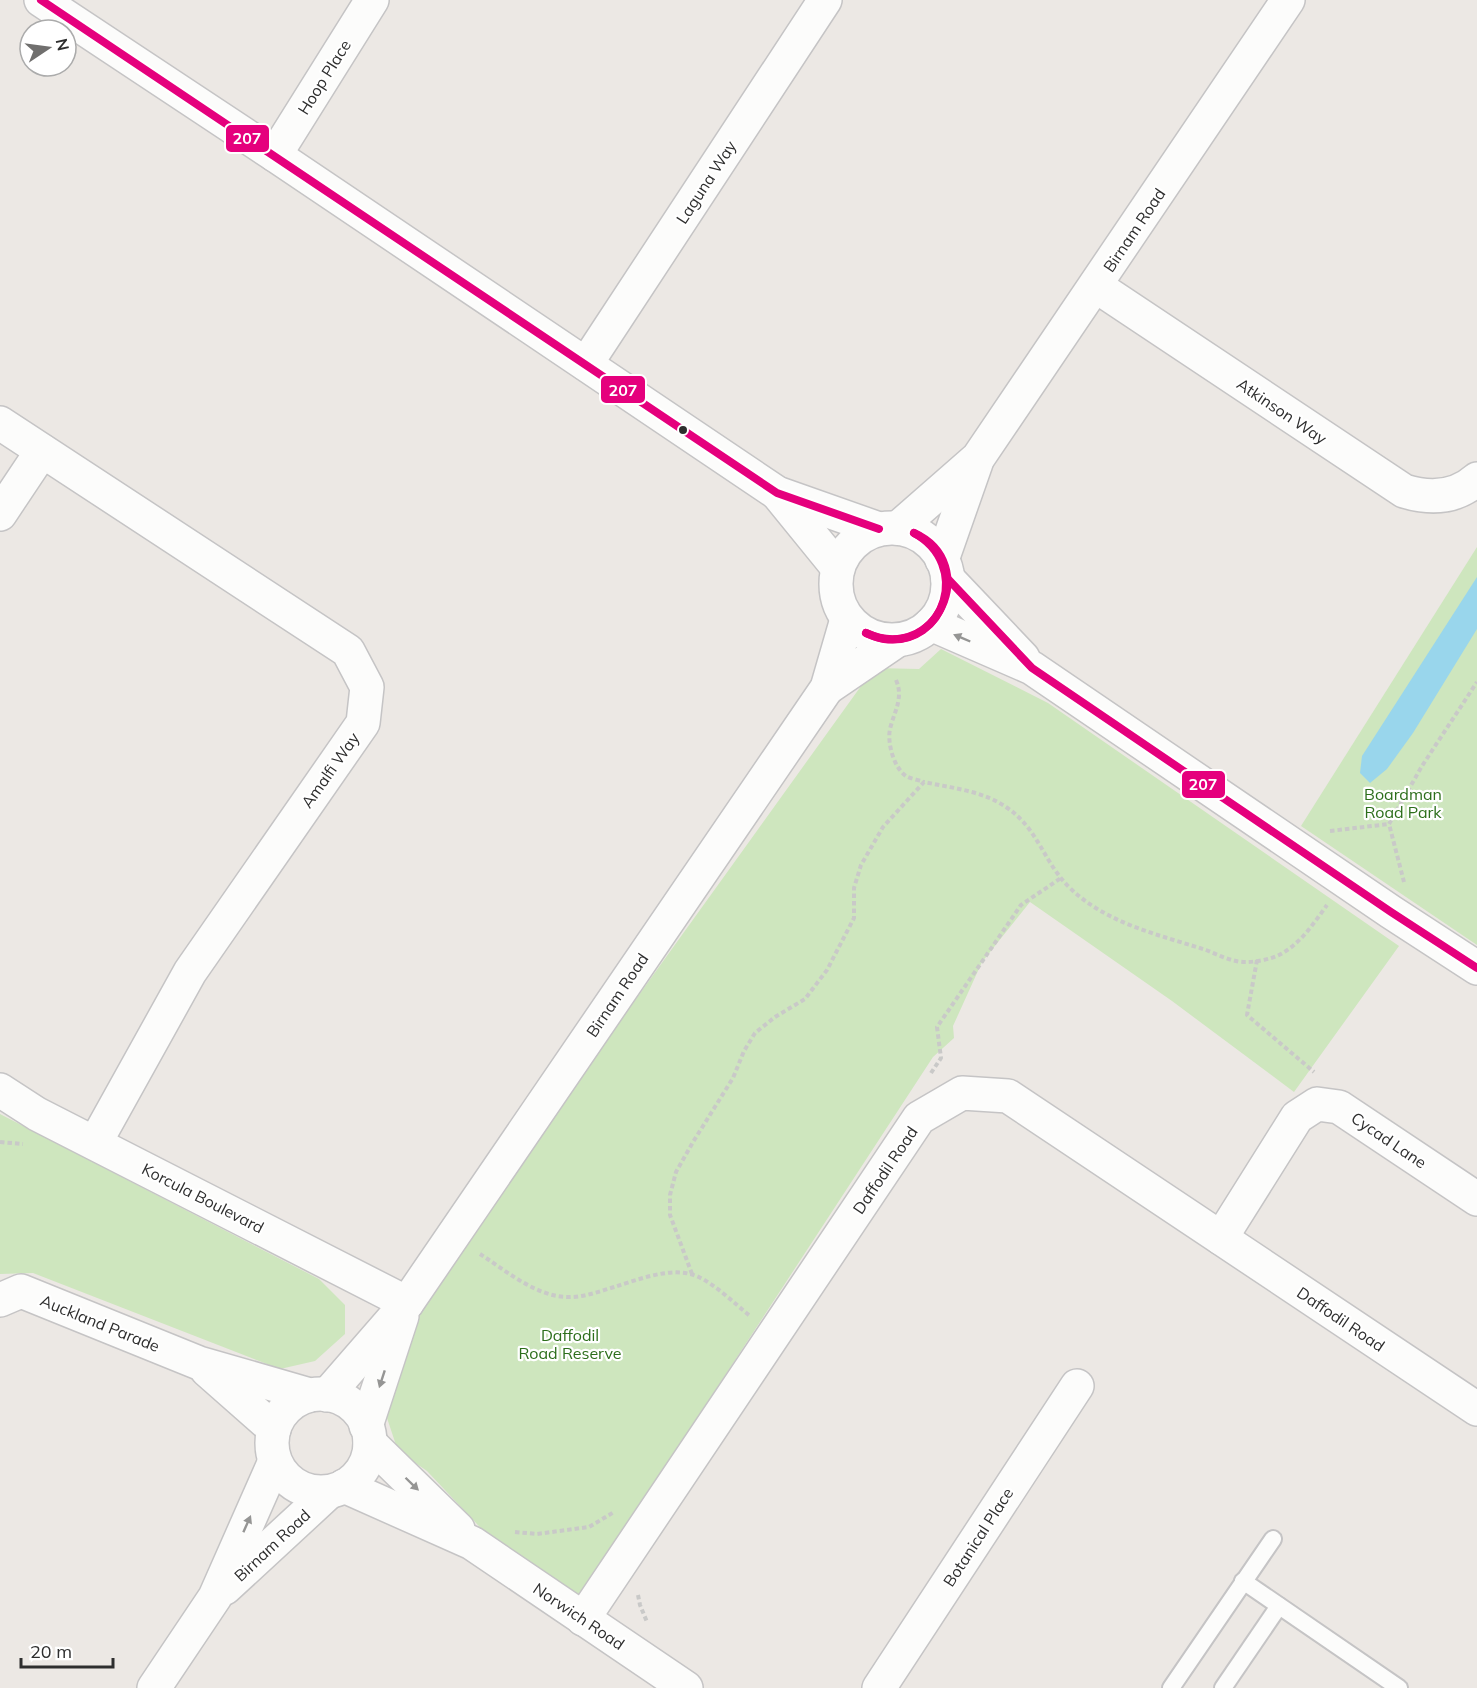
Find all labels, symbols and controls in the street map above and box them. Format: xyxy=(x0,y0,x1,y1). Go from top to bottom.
north arrow xyxy=(18,18,78,78)
text: N xyxy=(52,36,74,53)
street label: Hoop Place xyxy=(293,36,355,118)
line badge: 207 xyxy=(225,124,270,153)
text: 207 xyxy=(233,128,261,148)
street label: Laguna Way xyxy=(672,136,741,227)
street label: Birnam Road xyxy=(1099,184,1169,276)
street label: Atkinson Way xyxy=(1233,374,1331,449)
line badge: 207 xyxy=(600,375,646,404)
text: 207 xyxy=(609,380,637,400)
unlabelled marker xyxy=(677,424,689,436)
one-way arrow xyxy=(953,633,971,643)
street label: Amalfi Way xyxy=(297,728,364,812)
line badge: 207 xyxy=(1181,770,1226,799)
text: 207 xyxy=(1189,774,1217,794)
park label: Boardman Road Park xyxy=(1364,784,1442,822)
street label: Birnam Road xyxy=(582,949,652,1041)
street label: Cycad Lane xyxy=(1348,1107,1430,1173)
street label: Daffodil Road xyxy=(848,1122,922,1218)
street label: Korcula Boulevard xyxy=(139,1159,267,1237)
street label: Daffodil Road xyxy=(1293,1282,1389,1356)
street label: Auckland Parade xyxy=(37,1290,163,1356)
park label: Daffodil Road Reserve xyxy=(518,1325,622,1363)
one-way arrow xyxy=(377,1370,386,1388)
one-way arrow xyxy=(404,1476,418,1490)
street label: Botanical Place xyxy=(939,1484,1017,1590)
street label: Birnam Road xyxy=(230,1505,314,1585)
one-way arrow xyxy=(243,1516,252,1533)
street label: Norwich Road xyxy=(530,1578,628,1654)
scale bar xyxy=(21,1631,112,1669)
text: 20 m xyxy=(30,1640,72,1663)

